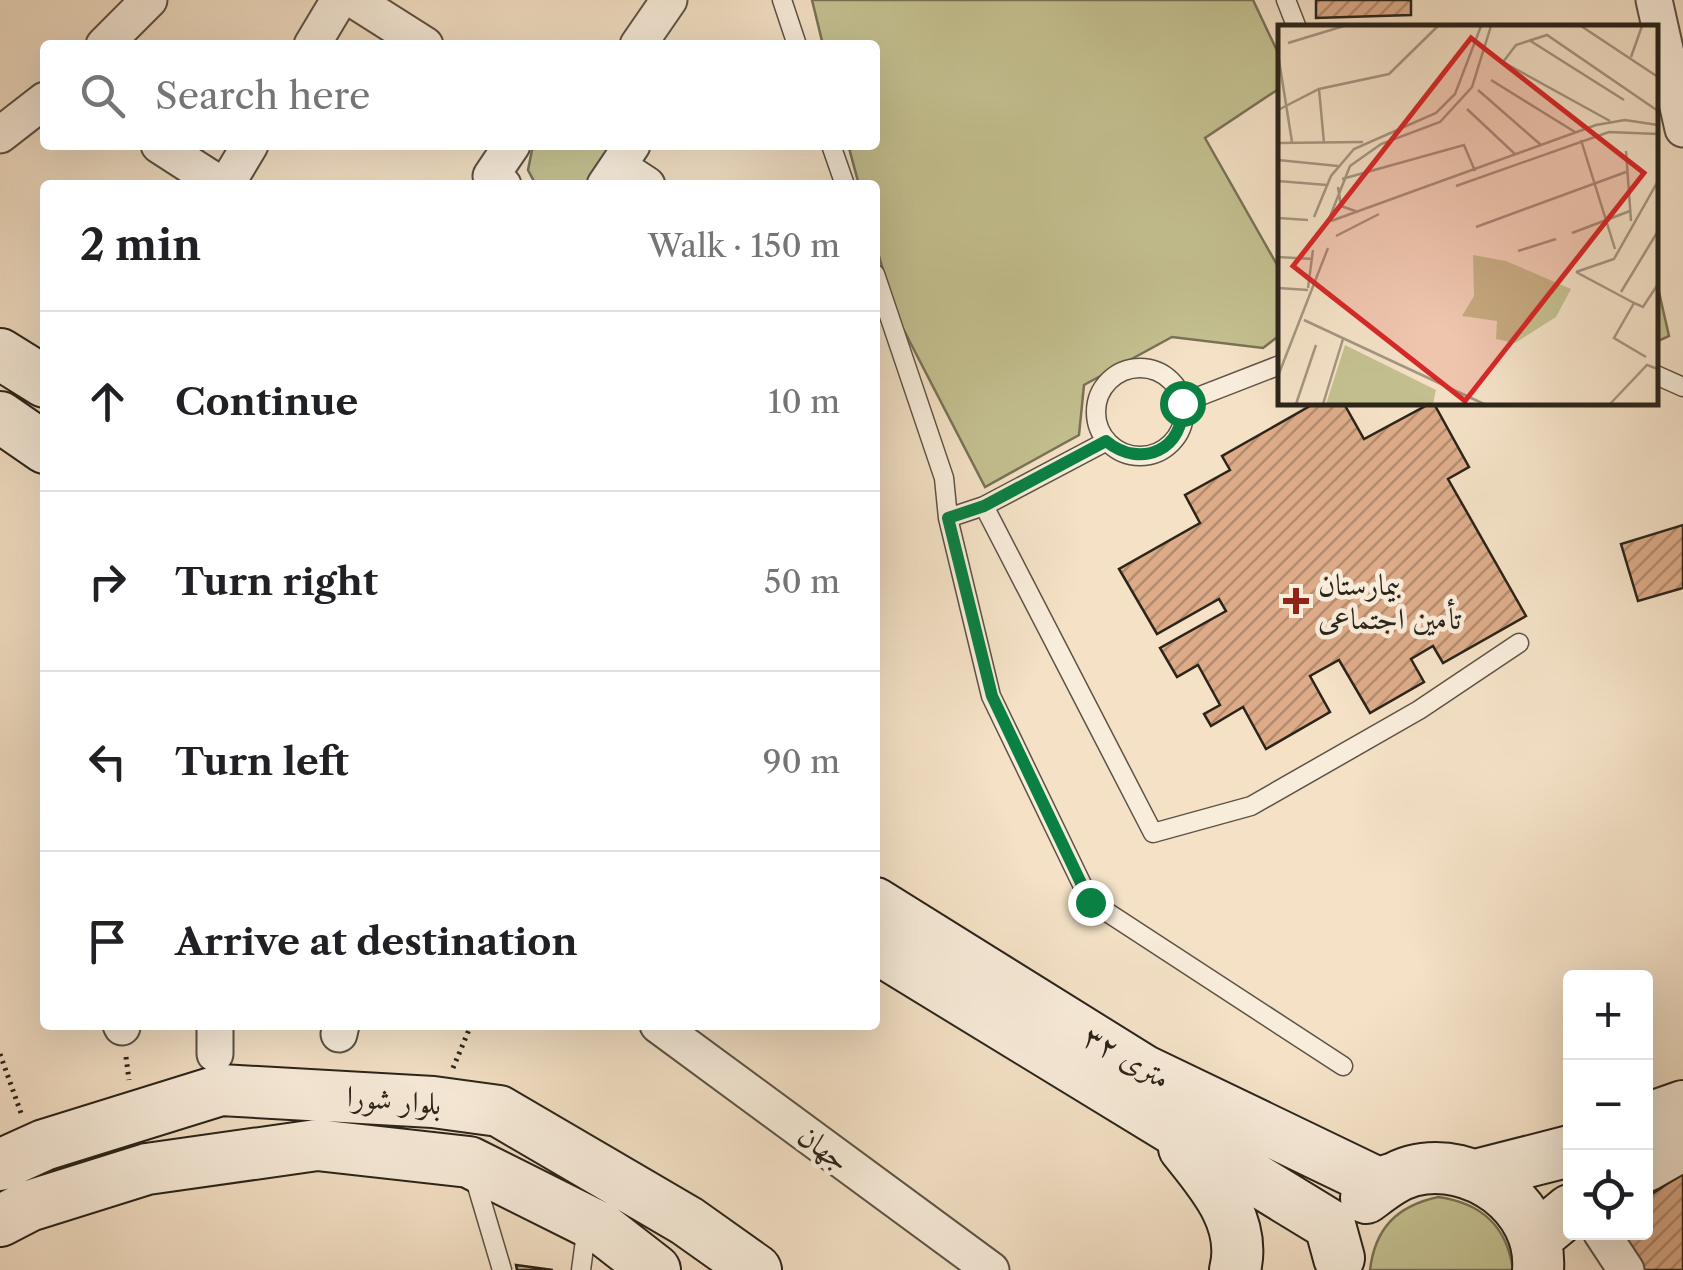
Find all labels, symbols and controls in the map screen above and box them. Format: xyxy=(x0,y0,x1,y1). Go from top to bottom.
inset map xyxy=(1278,25,1658,405)
search box xyxy=(40,40,880,150)
icon: search xyxy=(75,68,130,123)
text: Search here xyxy=(155,72,370,119)
text: 2 min xyxy=(80,219,201,271)
text: Walk · 150 m xyxy=(648,226,840,265)
icon: ahead xyxy=(80,374,135,429)
text: Continue xyxy=(175,378,358,425)
route start xyxy=(1160,381,1206,427)
text: 10 m xyxy=(768,382,840,421)
icon: right xyxy=(80,554,135,609)
text: Turn right xyxy=(175,558,378,605)
text: 50 m xyxy=(764,562,840,601)
place label: بیمارستان تأمین اجتماعی xyxy=(1318,566,1462,637)
marker: بیمارستان تأمین اجتماعی xyxy=(1283,588,1309,614)
icon: left xyxy=(80,734,135,789)
text: Turn left xyxy=(175,738,349,785)
text: 90 m xyxy=(763,742,840,781)
route end xyxy=(1068,880,1114,926)
icon: arrive xyxy=(80,914,135,969)
text: Arrive at destination xyxy=(175,918,578,965)
map controls xyxy=(1563,970,1653,1240)
button: + xyxy=(1563,970,1653,1060)
street label: ۳۲ متری xyxy=(1077,1017,1177,1097)
button: − xyxy=(1563,1060,1653,1150)
street label: بلوار شورا xyxy=(345,1077,443,1124)
street label: جهان xyxy=(791,1117,857,1179)
button: locate xyxy=(1563,1150,1653,1240)

